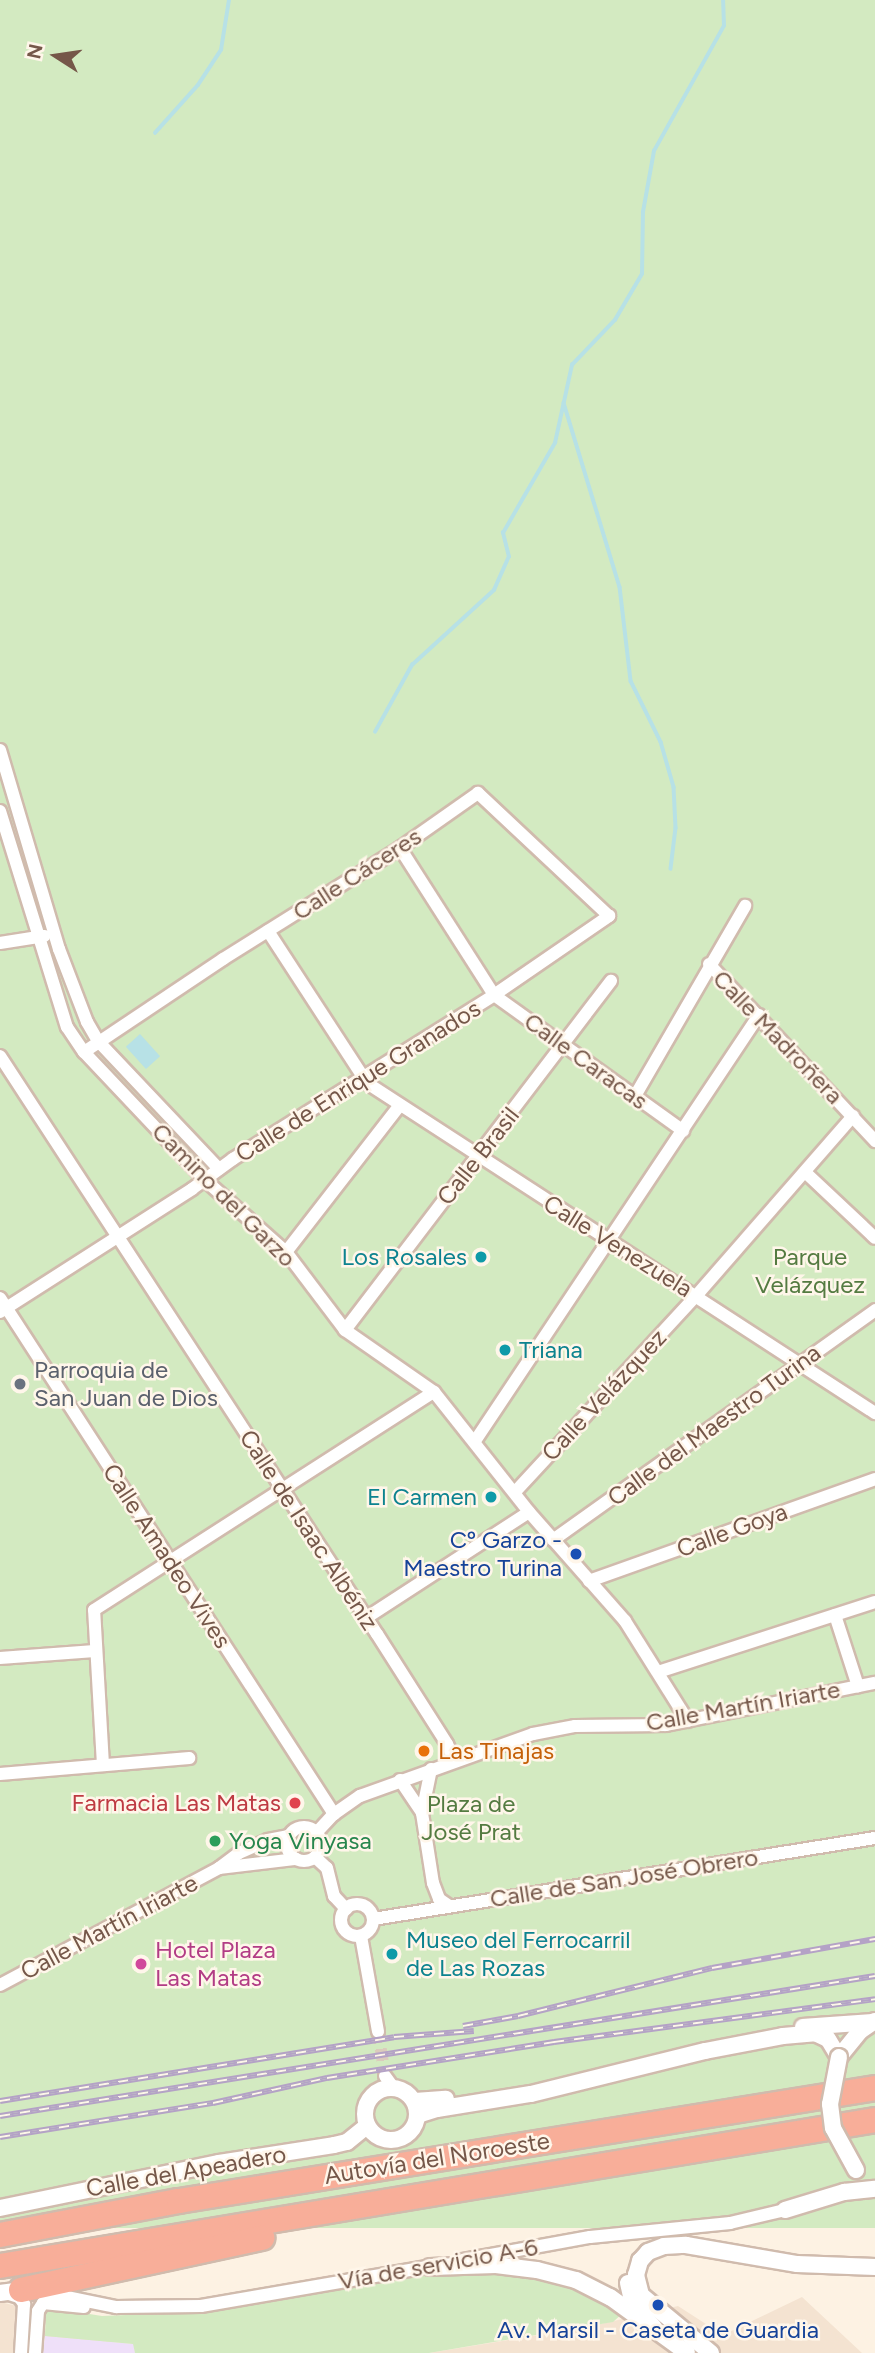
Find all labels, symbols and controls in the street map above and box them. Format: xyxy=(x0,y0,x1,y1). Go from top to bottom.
north arrow xyxy=(21,21,91,91)
text: N xyxy=(22,42,48,61)
street label: Calle Cáceres xyxy=(287,822,427,926)
street label: Calle Madroñera xyxy=(707,964,849,1110)
street label: Calle de Enrique Granados xyxy=(230,994,486,1168)
street label: Calle Caracas xyxy=(519,1007,653,1115)
street label: Calle Brasil xyxy=(431,1101,525,1211)
street label: Camino del Garzo xyxy=(146,1117,302,1273)
street label: Calle Venezuela xyxy=(538,1189,698,1303)
place label: Los Rosales xyxy=(342,1243,467,1271)
park label: Parque Velázquez xyxy=(755,1243,865,1299)
marker: Los Rosales xyxy=(473,1249,489,1265)
street label: Calle Velázquez xyxy=(536,1323,672,1467)
place label: Triana xyxy=(519,1336,583,1364)
street label: Calle del Maestro Turina xyxy=(602,1338,826,1512)
marker: Triana xyxy=(497,1342,513,1358)
place label: Parroquia de San Juan de Dios xyxy=(34,1356,218,1412)
marker: Parroquia de San Juan de Dios xyxy=(12,1376,28,1392)
street label: Calle de Isaac Albéniz xyxy=(234,1425,384,1635)
street label: Calle Amadeo Vives xyxy=(97,1459,237,1653)
place label: El Carmen xyxy=(367,1483,477,1511)
marker: El Carmen xyxy=(483,1489,499,1505)
street label: Calle Goya xyxy=(673,1497,791,1563)
place label: Cº Garzo - Maestro Turina xyxy=(403,1526,562,1582)
marker: Cº Garzo - Maestro Turina xyxy=(568,1546,584,1562)
street label: Calle Martín Iriarte xyxy=(644,1675,842,1737)
place label: Las Tinajas xyxy=(438,1737,554,1765)
marker: Las Tinajas xyxy=(416,1743,432,1759)
place label: Farmacia Las Matas xyxy=(72,1789,281,1817)
park label: Plaza de José Prat xyxy=(421,1790,521,1846)
marker: Farmacia Las Matas xyxy=(287,1795,303,1811)
place label: Yoga Vinyasa xyxy=(229,1827,372,1855)
marker: Yoga Vinyasa xyxy=(207,1833,223,1849)
street label: Calle de San José Obrero xyxy=(488,1843,760,1913)
street label: Calle Martín Iriarte xyxy=(16,1868,202,1986)
place label: Museo del Ferrocarril de Las Rozas xyxy=(406,1926,631,1982)
place label: Hotel Plaza Las Matas xyxy=(155,1936,276,1992)
marker: Museo del Ferrocarril de Las Rozas xyxy=(384,1946,400,1962)
marker: Hotel Plaza Las Matas xyxy=(133,1956,149,1972)
street label: Autovía del Noroeste xyxy=(322,2126,552,2190)
street label: Calle del Apeadero xyxy=(84,2139,288,2203)
street label: Vía de servicio A-6 xyxy=(336,2232,540,2296)
marker: Av. Marsil - Caseta de Guardia xyxy=(650,2297,666,2313)
place label: Av. Marsil - Caseta de Guardia xyxy=(497,2316,819,2344)

